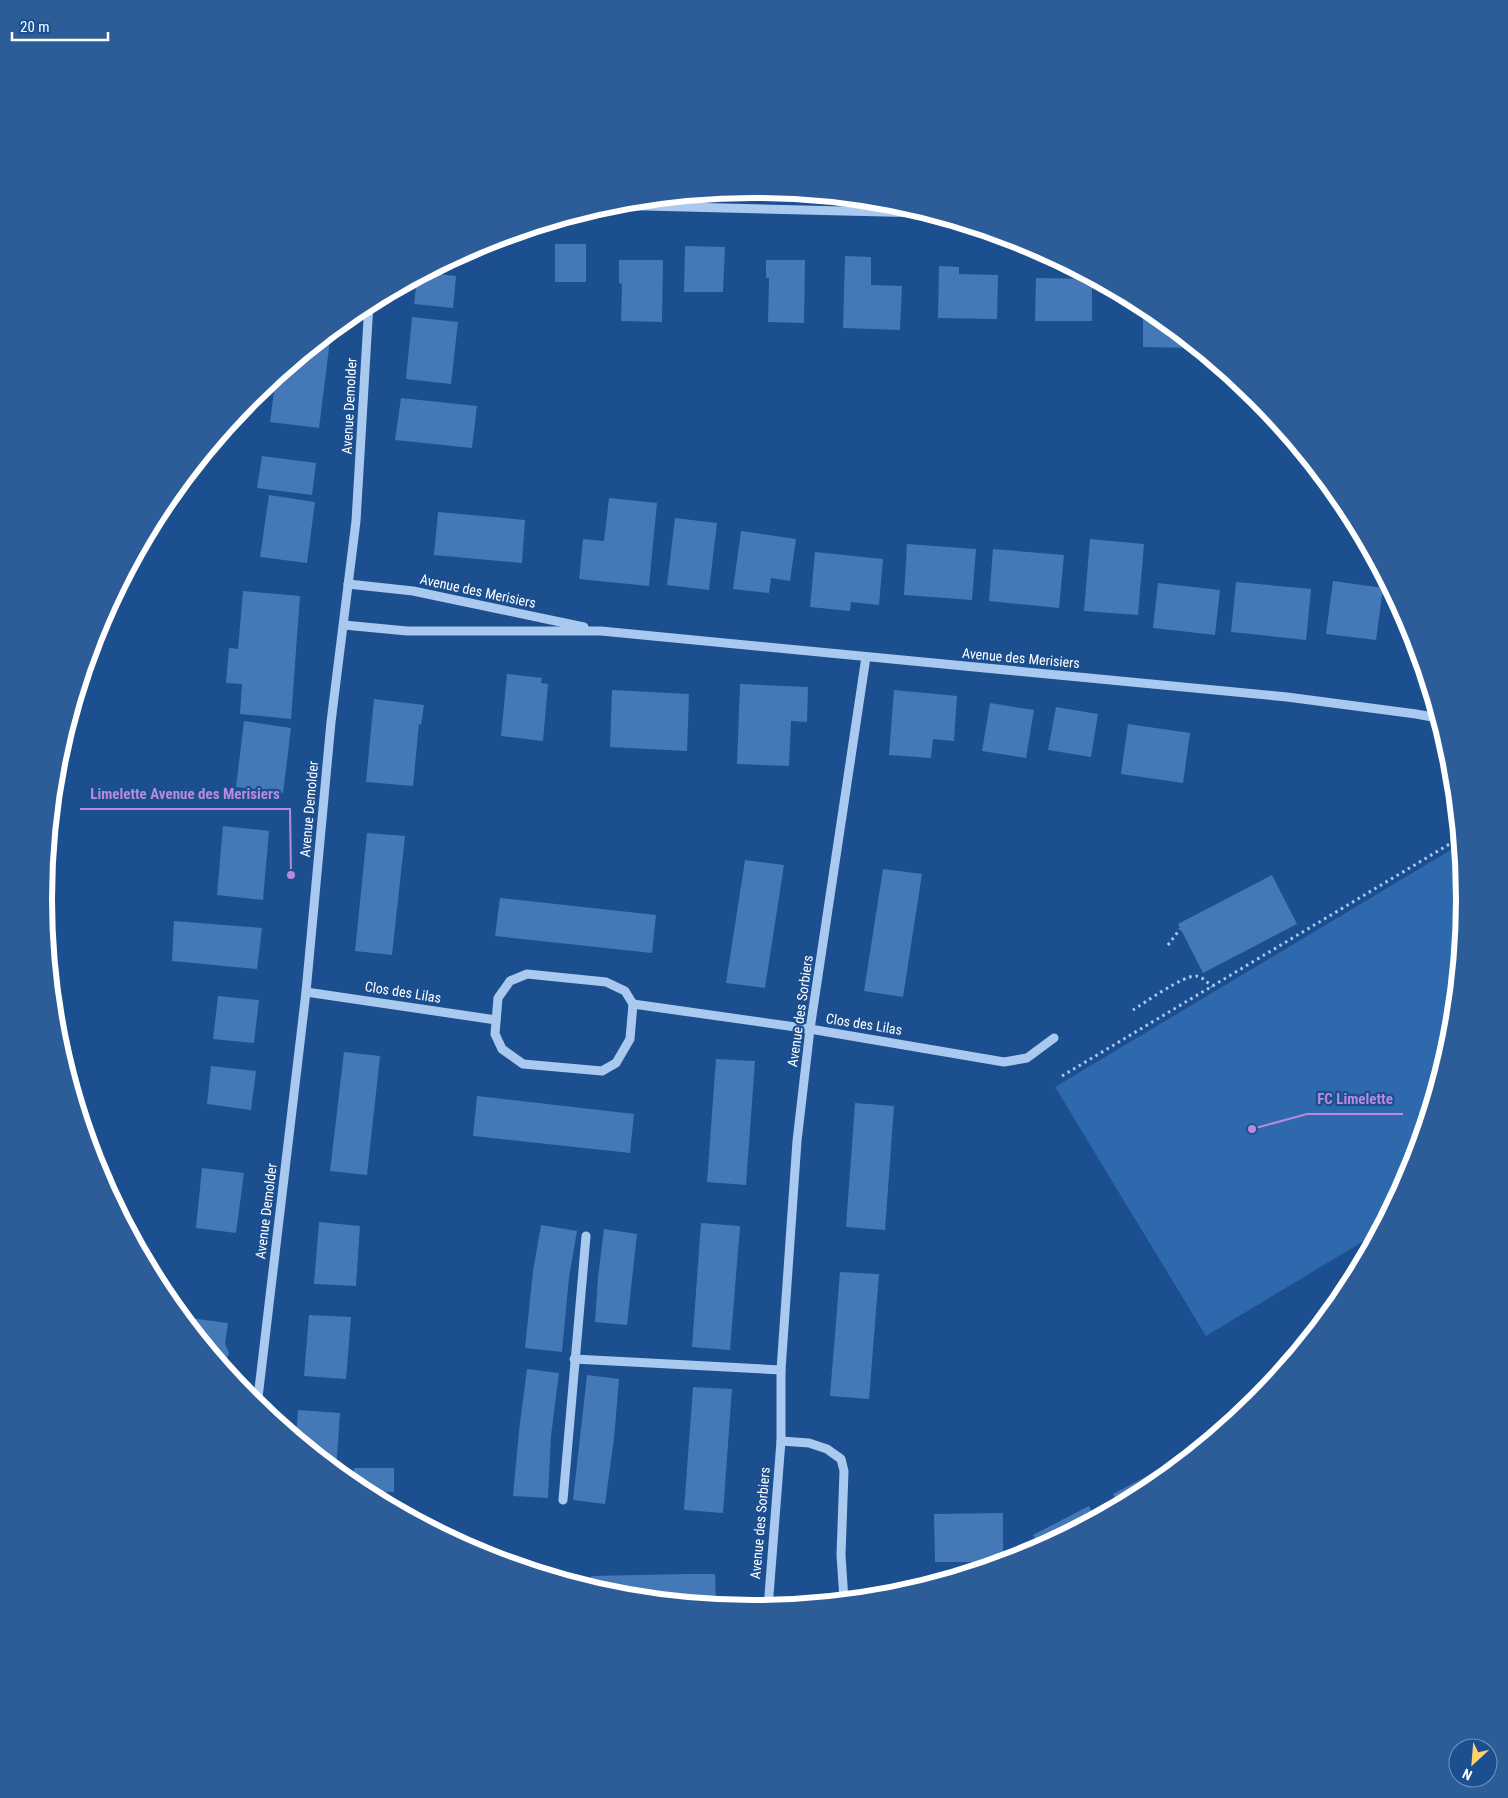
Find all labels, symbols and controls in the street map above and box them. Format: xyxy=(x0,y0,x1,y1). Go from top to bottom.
scale bar xyxy=(12,10,109,42)
text: 20 m xyxy=(20,18,50,36)
street label: Avenue Demolder xyxy=(338,357,360,455)
street label: Avenue des Merisiers xyxy=(419,571,537,611)
street label: Avenue des Merisiers xyxy=(961,645,1081,671)
street label: Avenue Demolder xyxy=(297,760,321,858)
callout: Limelette Avenue des Merisiers xyxy=(80,779,290,809)
text: Limelette Avenue des Merisiers xyxy=(90,785,280,803)
street label: Avenue des Sorbiers xyxy=(784,954,816,1068)
street label: Clos des Lilas xyxy=(364,978,442,1006)
street label: Clos des Lilas xyxy=(825,1010,903,1038)
callout: FC Limelette xyxy=(1307,1084,1403,1114)
text: FC Limelette xyxy=(1317,1090,1393,1108)
street label: Avenue Demolder xyxy=(252,1162,280,1260)
street label: Avenue des Sorbiers xyxy=(747,1466,773,1580)
north arrow xyxy=(1448,1738,1498,1788)
text: N xyxy=(1460,1766,1475,1784)

